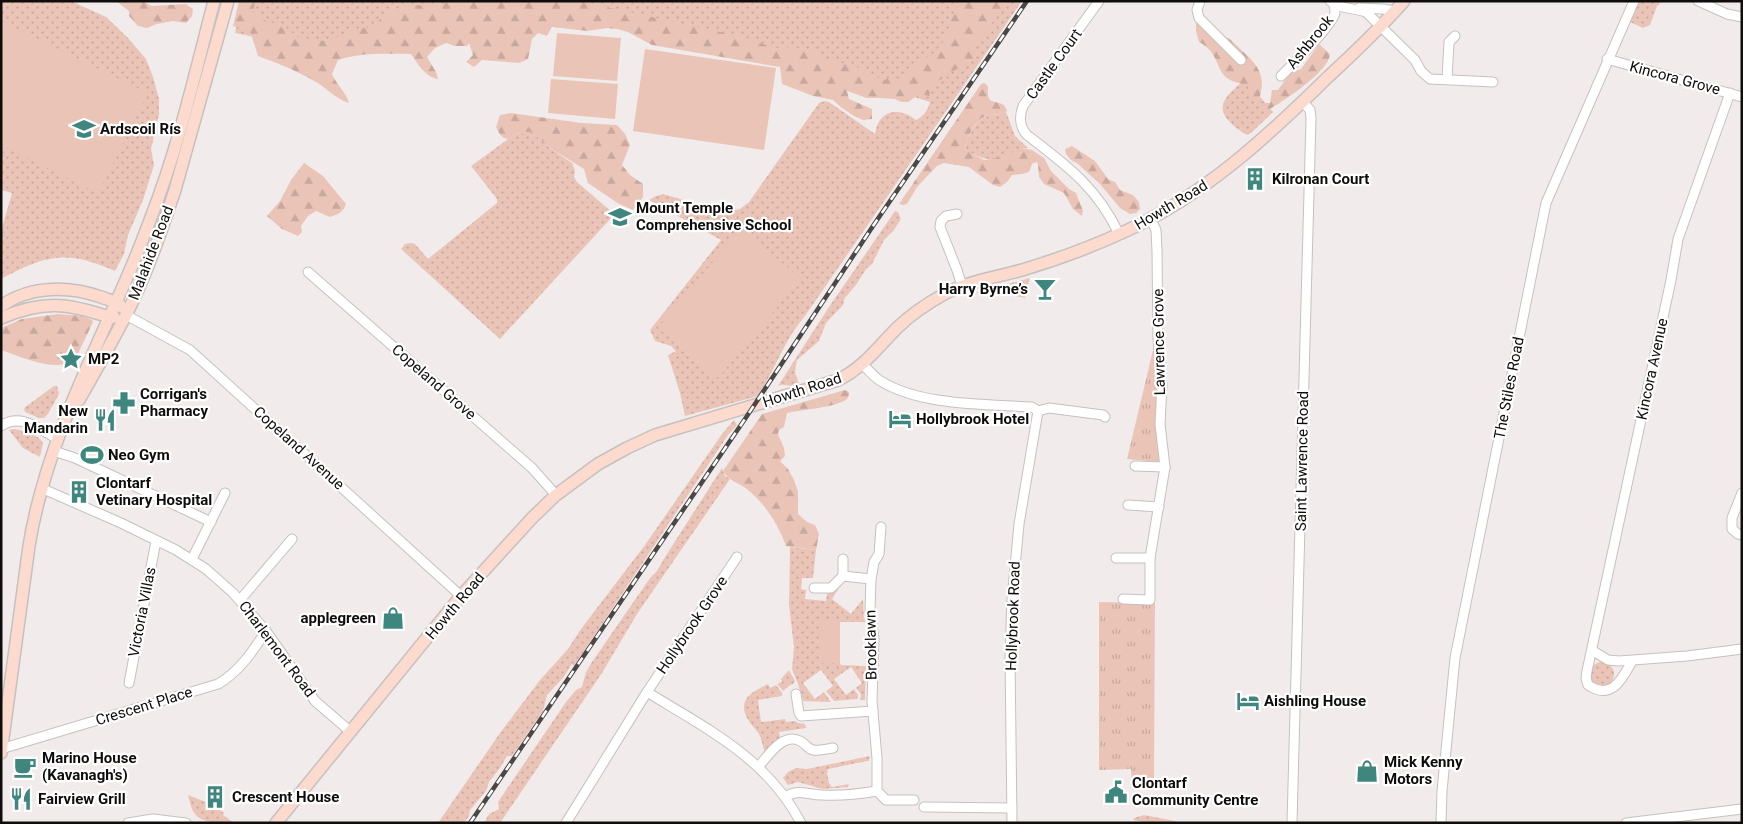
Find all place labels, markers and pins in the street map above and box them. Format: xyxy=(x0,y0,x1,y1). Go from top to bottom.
school or university icon: Ardscoil Rís xyxy=(71,116,97,142)
place label: Ardscoil Rís xyxy=(100,120,181,138)
building icon: Kilronan Court xyxy=(1242,166,1268,192)
place label: Kilronan Court xyxy=(1272,170,1369,188)
place label: Mount Temple Comprehensive School xyxy=(636,199,791,234)
school or university icon: Mount Temple Comprehensive School xyxy=(607,204,633,230)
bar icon: Harry Byrne’s xyxy=(1032,276,1058,302)
place label: Harry Byrne’s xyxy=(939,280,1028,298)
place icon: MP2 xyxy=(58,346,84,372)
place label: MP2 xyxy=(88,350,120,368)
place label: Corrigan's Pharmacy xyxy=(140,385,208,420)
pharmacy icon: Corrigan's Pharmacy xyxy=(111,390,137,416)
place label: New Mandarin xyxy=(24,402,88,437)
hotel icon: Hollybrook Hotel xyxy=(887,406,913,432)
restaurant icon: New Mandarin xyxy=(92,407,118,433)
place label: Hollybrook Hotel xyxy=(916,410,1029,428)
sports icon: Neo Gym xyxy=(79,442,105,468)
place label: Neo Gym xyxy=(108,446,170,464)
place label: Clontarf Vetinary Hospital xyxy=(96,474,212,509)
building icon: Clontarf Vetinary Hospital xyxy=(66,479,92,505)
shop icon: applegreen xyxy=(380,605,406,631)
place label: applegreen xyxy=(300,609,376,627)
hotel icon: Aishling House xyxy=(1235,688,1261,714)
place label: Aishling House xyxy=(1264,692,1366,710)
place label: Marino House (Kavanagh's) xyxy=(42,749,137,784)
place label: Mick Kenny Motors xyxy=(1384,753,1463,788)
cafe icon: Marino House (Kavanagh's) xyxy=(12,754,38,780)
shop icon: Mick Kenny Motors xyxy=(1354,758,1380,784)
place label: Clontarf Community Centre xyxy=(1132,774,1258,809)
public building icon: Clontarf Community Centre xyxy=(1103,779,1129,805)
building icon: Crescent House xyxy=(202,784,228,810)
restaurant icon: Fairview Grill xyxy=(8,786,34,812)
place label: Crescent House xyxy=(232,788,339,806)
place label: Fairview Grill xyxy=(38,790,126,808)

